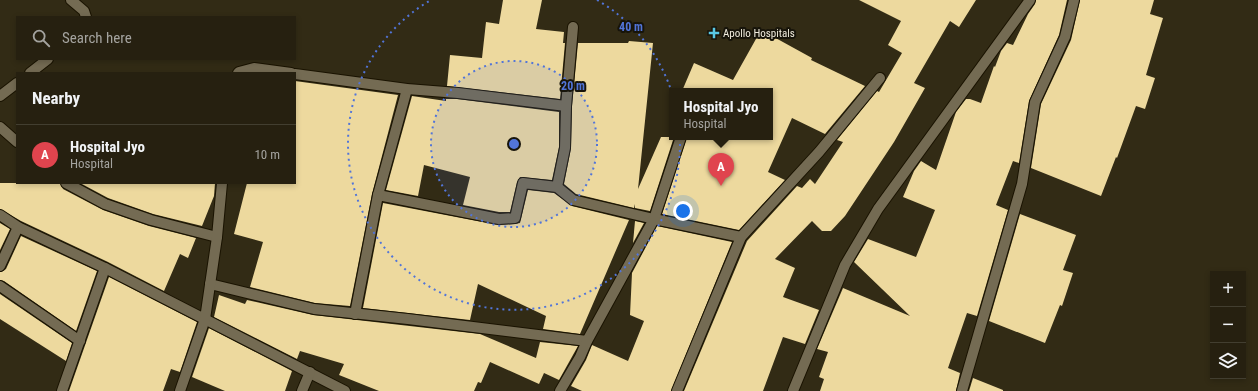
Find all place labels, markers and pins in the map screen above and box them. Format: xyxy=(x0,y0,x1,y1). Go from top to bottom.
marker: Apollo Hospitals xyxy=(708,27,720,39)
place label: Apollo Hospitals xyxy=(723,27,795,40)
centre of rings xyxy=(507,137,521,151)
pin: A xyxy=(708,153,734,186)

